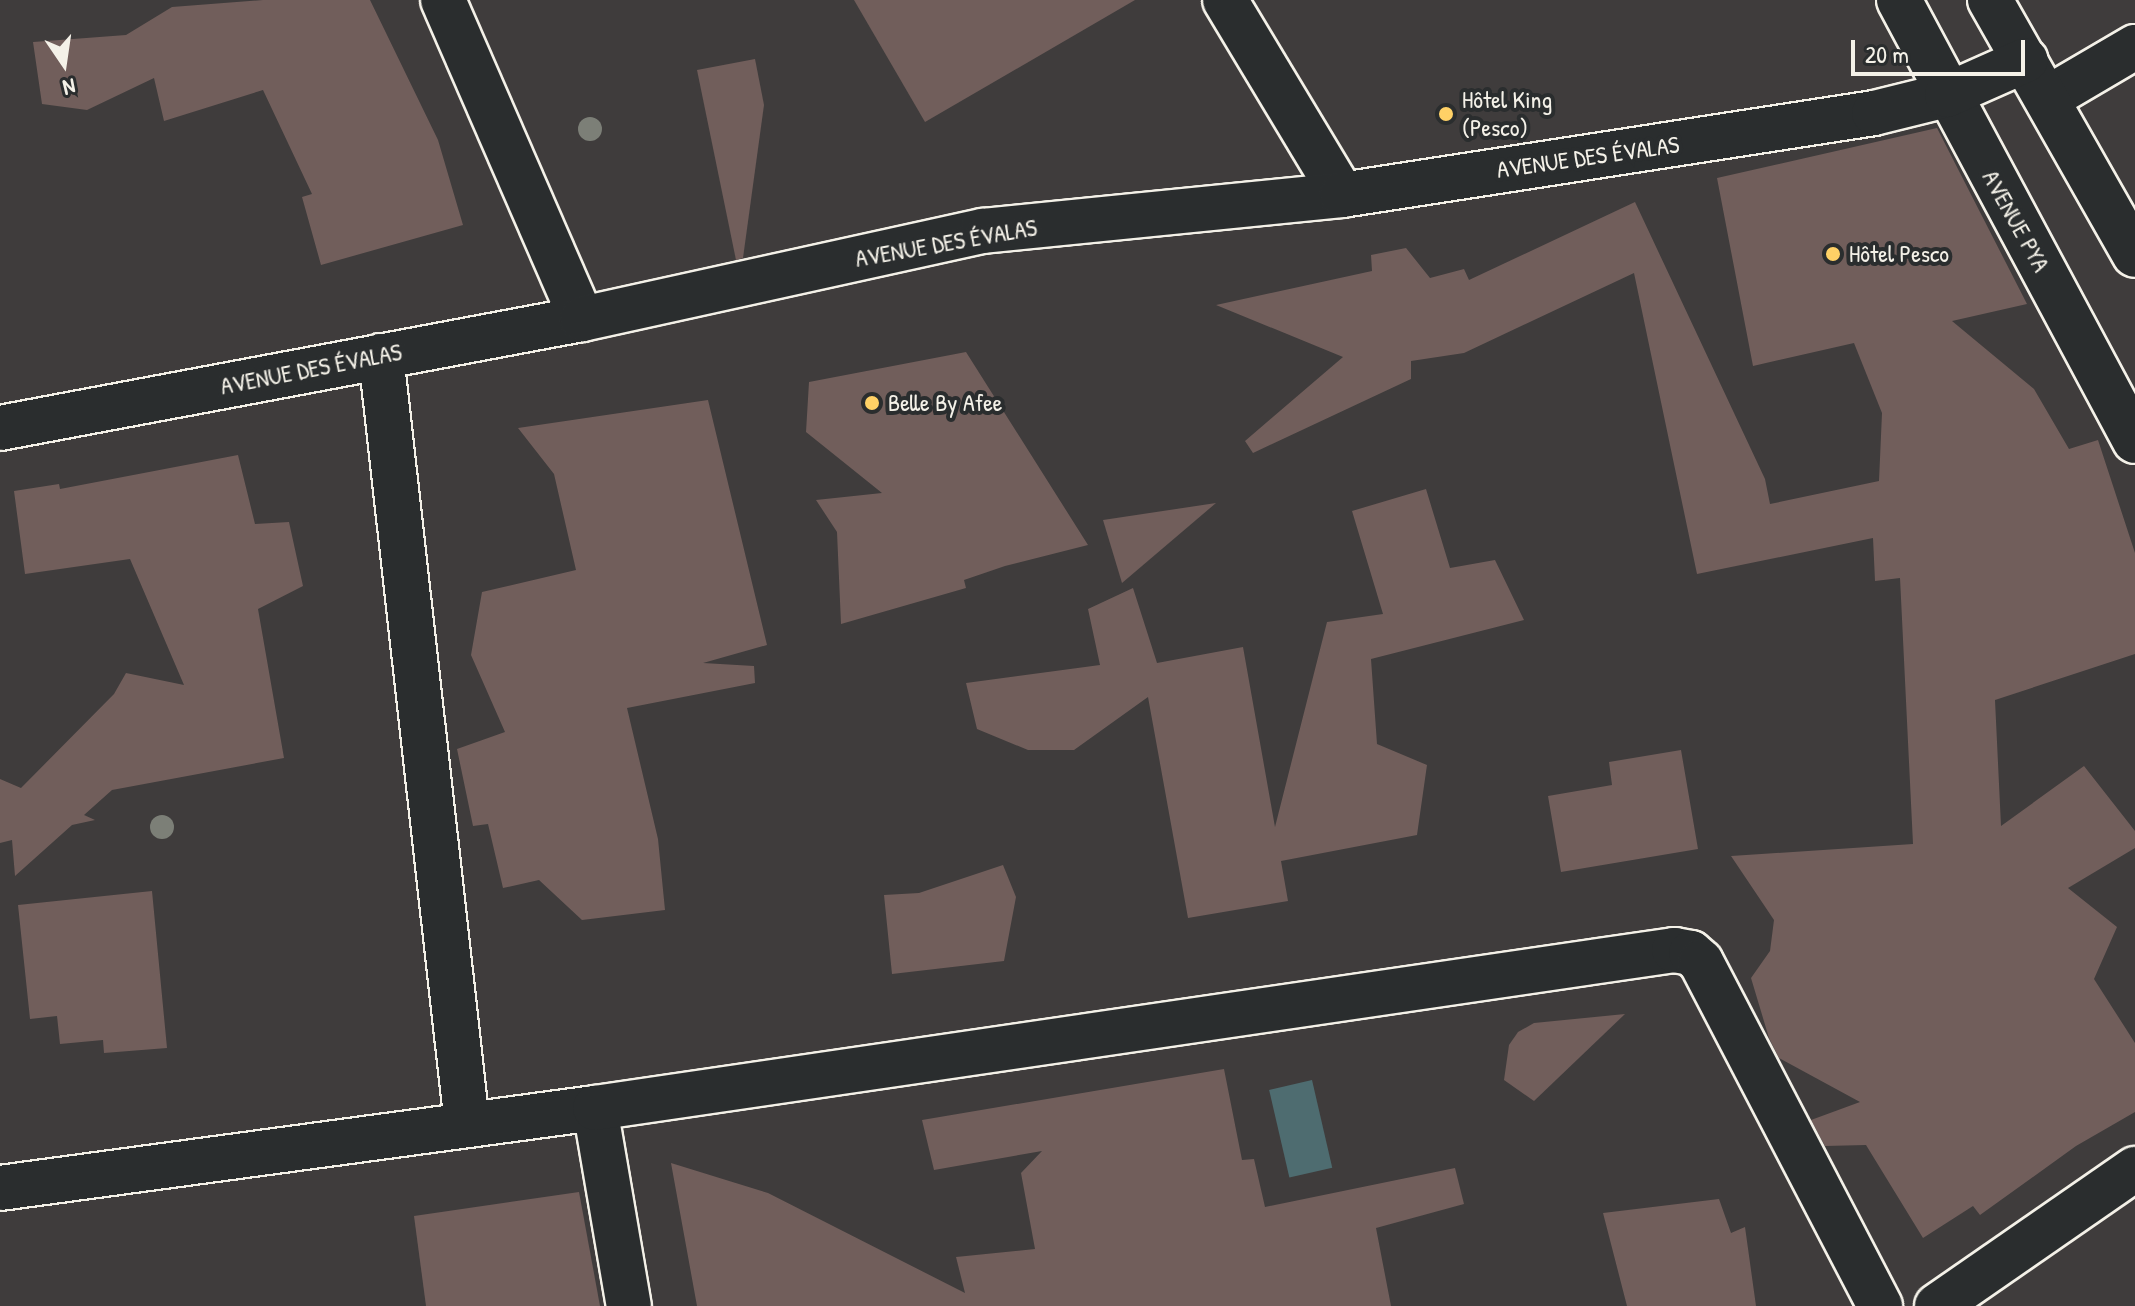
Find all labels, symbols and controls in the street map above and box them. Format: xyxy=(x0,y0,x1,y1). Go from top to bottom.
north arrow xyxy=(24,24,104,104)
scale bar xyxy=(1855,24,2029,74)
text: 20 m xyxy=(1865,38,1909,70)
text: N xyxy=(60,71,78,103)
place label: Hôtel King (Pesco) xyxy=(1462,86,1552,142)
marker: Hôtel King (Pesco) xyxy=(1437,105,1455,123)
street label: AVENUE DES ÉVALAS xyxy=(1495,130,1681,184)
street label: AVENUE PYA xyxy=(1976,165,2056,277)
street label: AVENUE DES ÉVALAS xyxy=(853,213,1039,273)
place label: Hôtel Pesco xyxy=(1849,240,1949,268)
marker: Hôtel Pesco xyxy=(1824,245,1842,263)
street label: AVENUE DES ÉVALAS xyxy=(218,337,404,401)
place label: Belle By Afee xyxy=(888,389,1002,417)
marker: Belle By Afee xyxy=(863,394,881,412)

